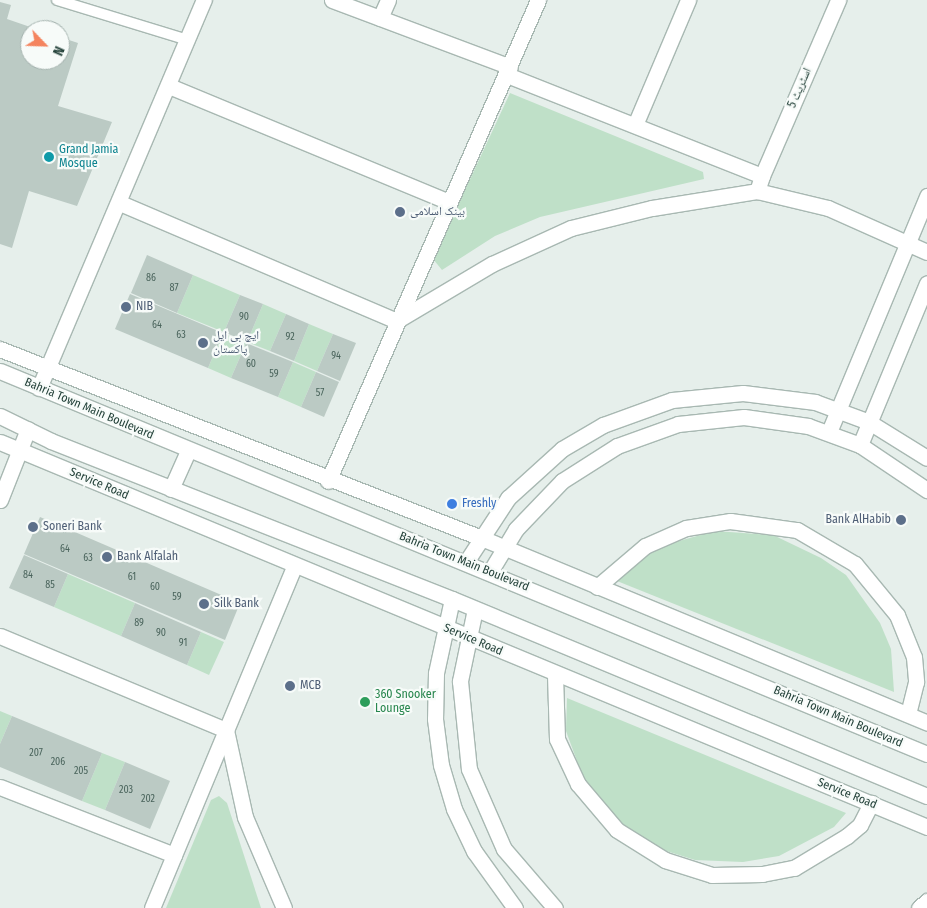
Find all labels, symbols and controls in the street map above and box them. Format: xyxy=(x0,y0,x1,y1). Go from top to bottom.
north arrow xyxy=(20,20,70,70)
text: N xyxy=(49,44,68,58)
street label: اسٹریٹ 5 xyxy=(785,66,815,110)
place label: Grand Jamia Mosque xyxy=(59,143,118,171)
marker: Grand Jamia Mosque xyxy=(43,151,55,163)
place label: بینک اسلامی xyxy=(410,205,465,219)
marker: بینک اسلامی xyxy=(394,206,406,218)
house number: 86 xyxy=(146,273,156,285)
house number: 87 xyxy=(170,283,178,295)
place label: NIB xyxy=(136,300,153,314)
marker: NIB xyxy=(120,301,132,313)
house number: 90 xyxy=(239,312,249,324)
house number: 64 xyxy=(152,320,162,332)
place label: ایچ بی ایل پاکستان xyxy=(213,329,259,357)
house number: 63 xyxy=(176,330,186,342)
house number: 92 xyxy=(285,332,295,344)
marker: ایچ بی ایل پاکستان xyxy=(197,337,209,349)
house number: 94 xyxy=(331,351,341,363)
house number: 60 xyxy=(246,359,256,371)
house number: 59 xyxy=(269,369,279,381)
street label: Bahria Town Main Boulevard xyxy=(22,375,156,443)
house number: 57 xyxy=(316,388,324,400)
street label: Service Road xyxy=(67,465,131,503)
place label: Freshly xyxy=(462,497,496,511)
marker: Freshly xyxy=(446,498,458,510)
place label: Bank AlHabib xyxy=(825,513,891,527)
marker: Bank AlHabib xyxy=(895,514,907,526)
place label: Soneri Bank xyxy=(43,520,102,534)
marker: Soneri Bank xyxy=(27,521,39,533)
street label: Bahria Town Main Boulevard xyxy=(397,529,531,595)
house number: 64 xyxy=(60,544,70,556)
place label: Bank Alfalah xyxy=(117,550,178,564)
marker: Bank Alfalah xyxy=(101,551,113,563)
house number: 63 xyxy=(83,553,93,565)
house number: 84 xyxy=(23,570,33,582)
house number: 61 xyxy=(128,572,136,584)
house number: 85 xyxy=(45,580,55,592)
house number: 60 xyxy=(150,582,160,594)
house number: 59 xyxy=(172,592,182,604)
place label: Silk Bank xyxy=(214,597,259,611)
marker: Silk Bank xyxy=(198,598,210,610)
house number: 89 xyxy=(134,618,144,630)
street label: Service Road xyxy=(441,621,505,659)
house number: 90 xyxy=(156,628,166,640)
house number: 91 xyxy=(179,638,187,650)
place label: MCB xyxy=(300,679,321,693)
marker: MCB xyxy=(284,680,296,692)
street label: Bahria Town Main Boulevard xyxy=(771,683,905,751)
place label: 360 Snooker Lounge xyxy=(375,688,436,716)
marker: 360 Snooker Lounge xyxy=(359,696,371,708)
house number: 207 xyxy=(29,748,43,760)
house number: 206 xyxy=(51,757,65,769)
house number: 205 xyxy=(74,766,88,778)
street label: Service Road xyxy=(815,776,879,812)
house number: 203 xyxy=(119,785,133,797)
house number: 202 xyxy=(141,794,155,806)

